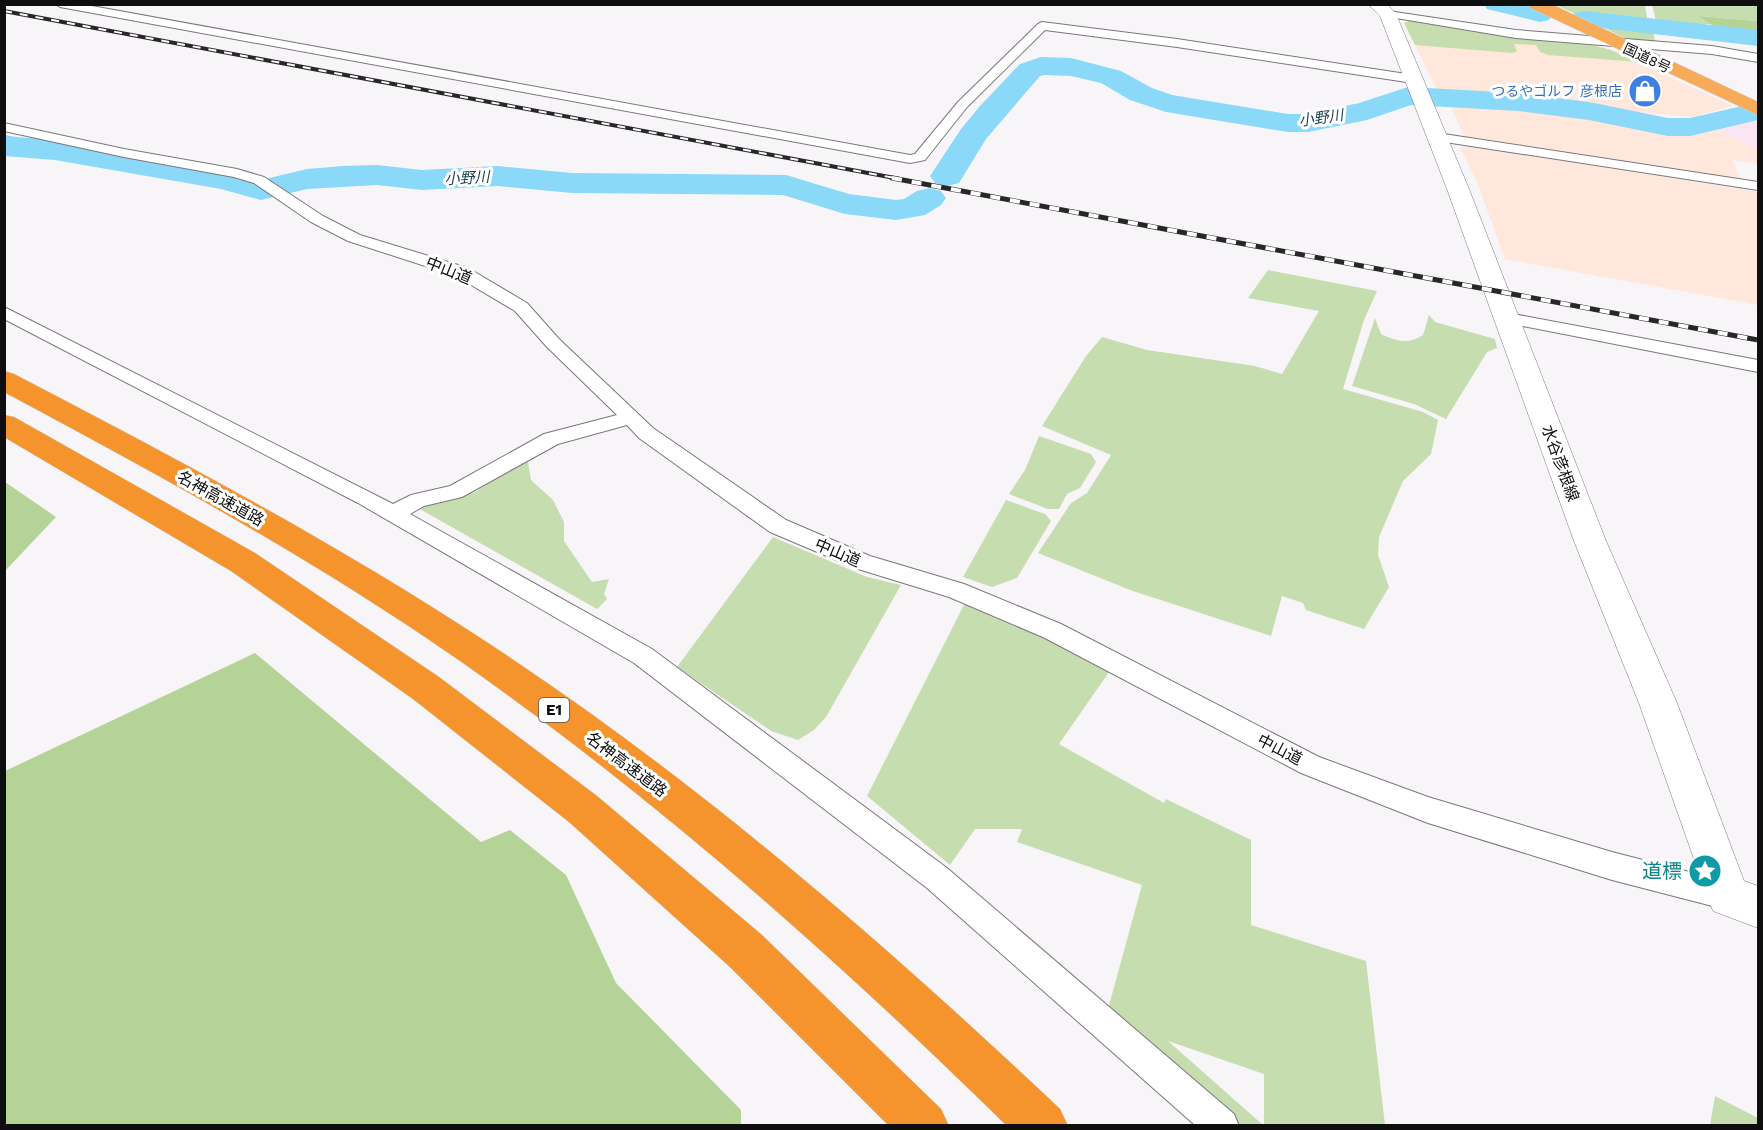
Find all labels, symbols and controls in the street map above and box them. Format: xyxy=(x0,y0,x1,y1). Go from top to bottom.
street label: 国道8号 xyxy=(1621,40,1673,76)
shop icon: つるやゴルフ 彦根店 xyxy=(1627,73,1663,109)
place label: つるやゴルフ 彦根店 xyxy=(1491,83,1622,99)
water label: 小野川 xyxy=(1297,106,1347,130)
water label: 小野川 xyxy=(444,168,492,188)
street label: 中山道 xyxy=(423,253,475,288)
street label: 水谷彦根線 xyxy=(1538,422,1583,504)
street label: 名神高速道路 xyxy=(174,467,267,530)
street label: 中山道 xyxy=(812,534,864,571)
road number: E1 xyxy=(539,698,569,722)
street label: 名神高速道路 xyxy=(583,728,671,801)
street label: 中山道 xyxy=(1254,730,1305,769)
place icon: 道標 xyxy=(1687,853,1723,889)
place label: 道標 xyxy=(1642,859,1682,883)

